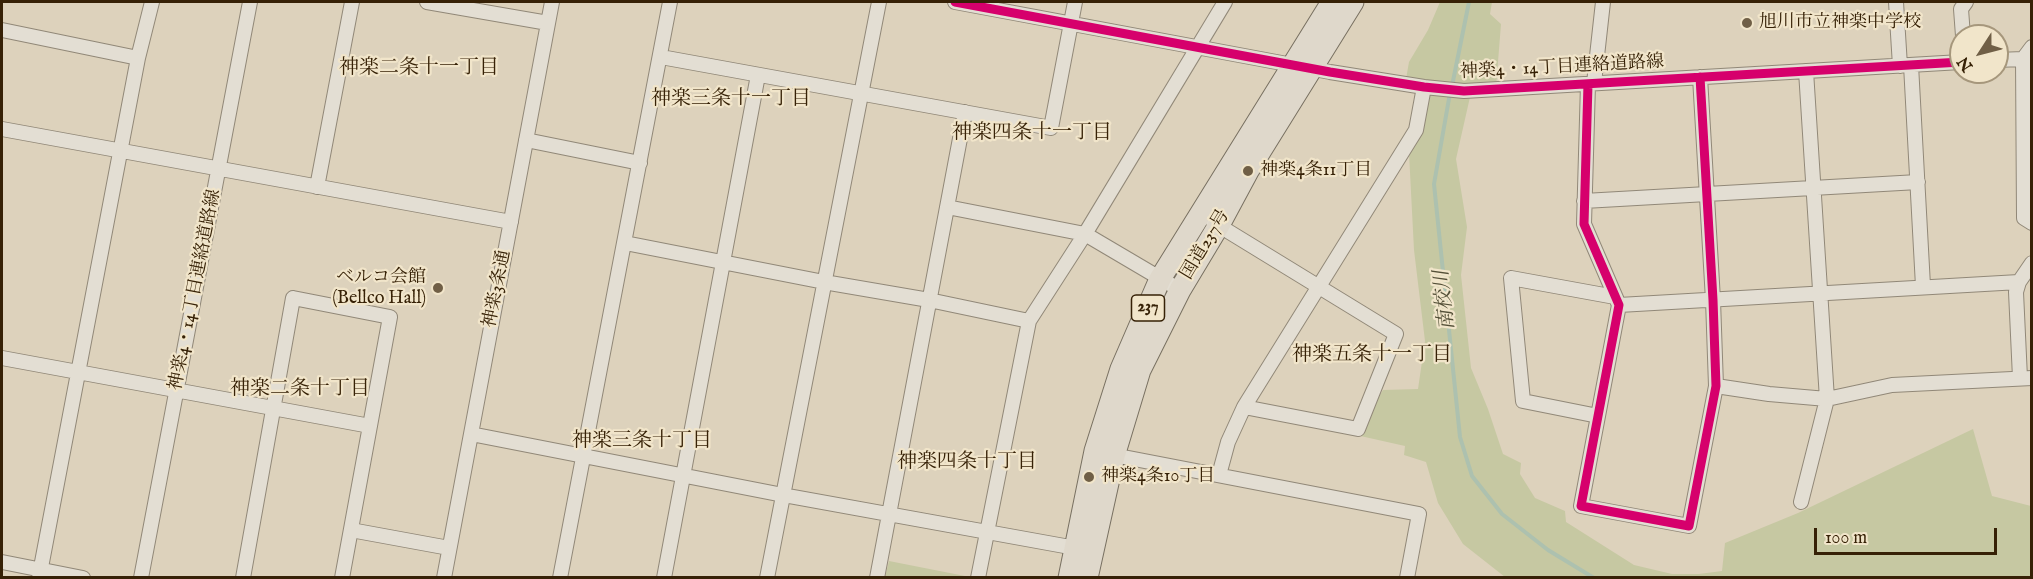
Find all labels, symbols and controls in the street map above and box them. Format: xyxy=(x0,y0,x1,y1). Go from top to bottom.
place label: 旭川市立神楽中学校 xyxy=(1759,12,1921,34)
marker: 旭川市立神楽中学校 xyxy=(1740,16,1754,30)
north arrow xyxy=(1949,24,2009,84)
street label: 神楽4・14丁目連絡道路線 xyxy=(1459,52,1665,84)
text: N xyxy=(1954,52,1978,75)
district label: 神楽二条十一丁目 xyxy=(339,57,499,81)
district label: 神楽三条十一丁目 xyxy=(651,88,811,112)
district label: 神楽四条十一丁目 xyxy=(952,122,1112,146)
place label: 神楽4条11丁目 xyxy=(1260,160,1372,182)
marker: 神楽4条11丁目 xyxy=(1241,164,1255,178)
street label: 神楽4・14丁目連絡道路線 xyxy=(166,188,226,392)
street label: 国道237号 xyxy=(1177,206,1235,284)
street label: 神楽3条通 xyxy=(480,248,516,330)
place label: ベルコ会館 (Bellco Hall) xyxy=(332,267,426,310)
water label: 南校川 xyxy=(1431,269,1461,331)
marker: ベルコ会館 (Bellco Hall) xyxy=(431,281,445,295)
road number: 237 xyxy=(1132,295,1164,321)
district label: 神楽五条十一丁目 xyxy=(1292,344,1452,368)
district label: 神楽二条十丁目 xyxy=(230,378,370,402)
district label: 神楽三条十丁目 xyxy=(572,430,712,454)
district label: 神楽四条十丁目 xyxy=(897,451,1037,475)
place label: 神楽4条10丁目 xyxy=(1101,466,1215,488)
marker: 神楽4条10丁目 xyxy=(1082,470,1096,484)
scale bar xyxy=(1817,516,2000,554)
text: 100 m xyxy=(1825,527,1867,550)

